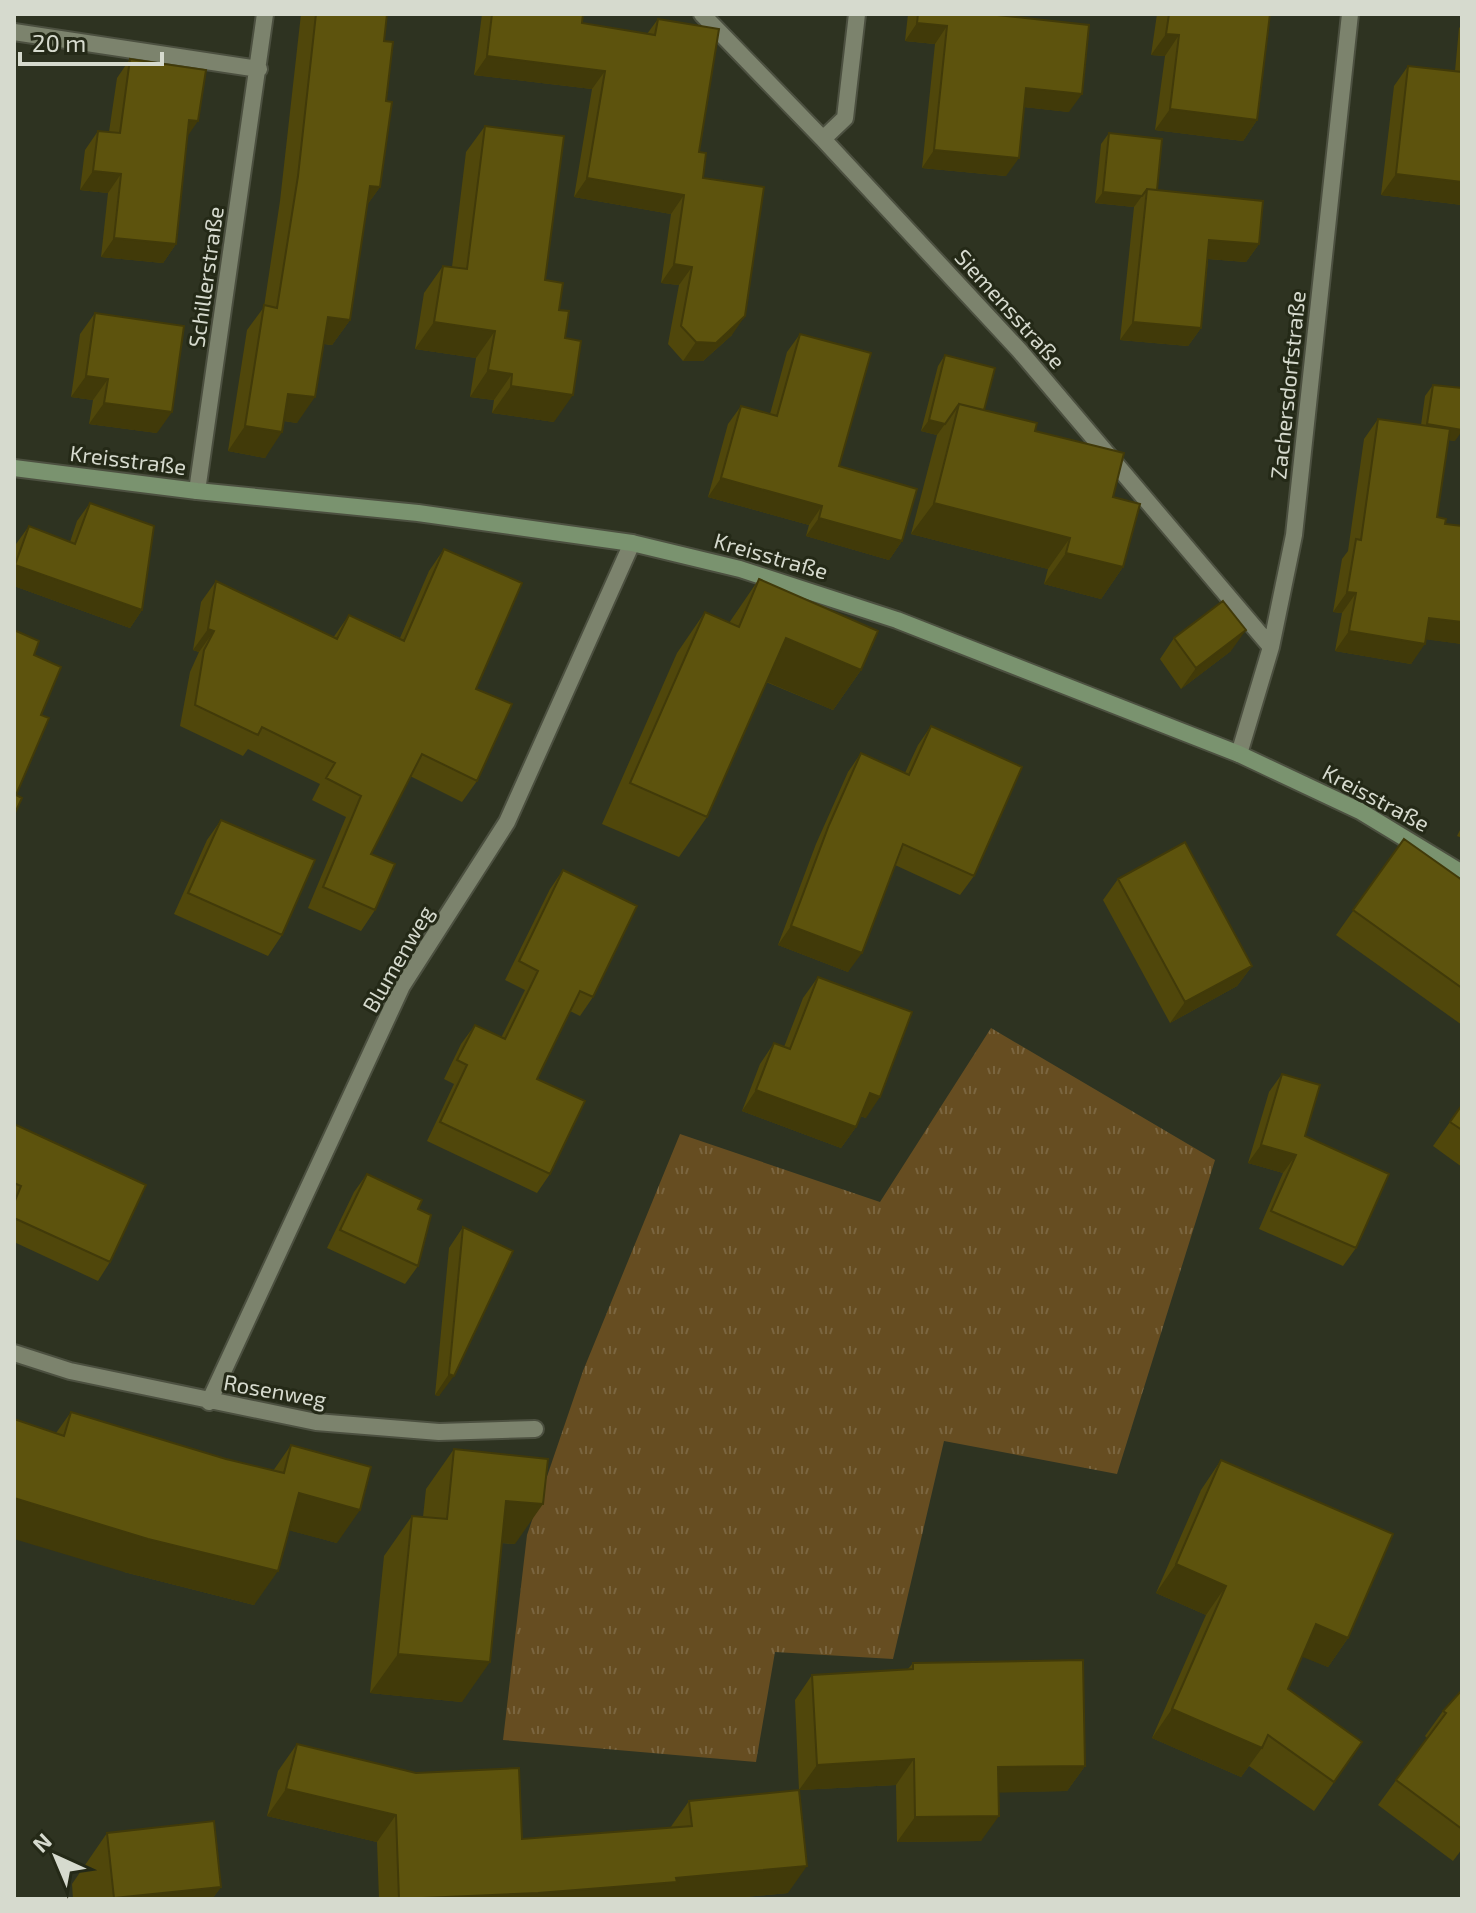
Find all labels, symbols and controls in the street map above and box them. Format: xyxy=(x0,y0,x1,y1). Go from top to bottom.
scale bar xyxy=(20,16,162,66)
text: 20 m xyxy=(32,28,86,57)
street label: Schillerstraße xyxy=(182,205,228,349)
street label: Siemensstraße xyxy=(950,243,1071,373)
street label: Zachersdorfstraße xyxy=(1264,289,1310,480)
street label: Kreisstraße xyxy=(68,439,188,479)
street label: Kreisstraße xyxy=(711,526,831,584)
street label: Kreisstraße xyxy=(1319,758,1434,836)
street label: Blumenweg xyxy=(356,901,438,1016)
street label: Rosenweg xyxy=(222,1368,329,1412)
north arrow xyxy=(16,1817,96,1897)
text: N xyxy=(27,1827,56,1857)

